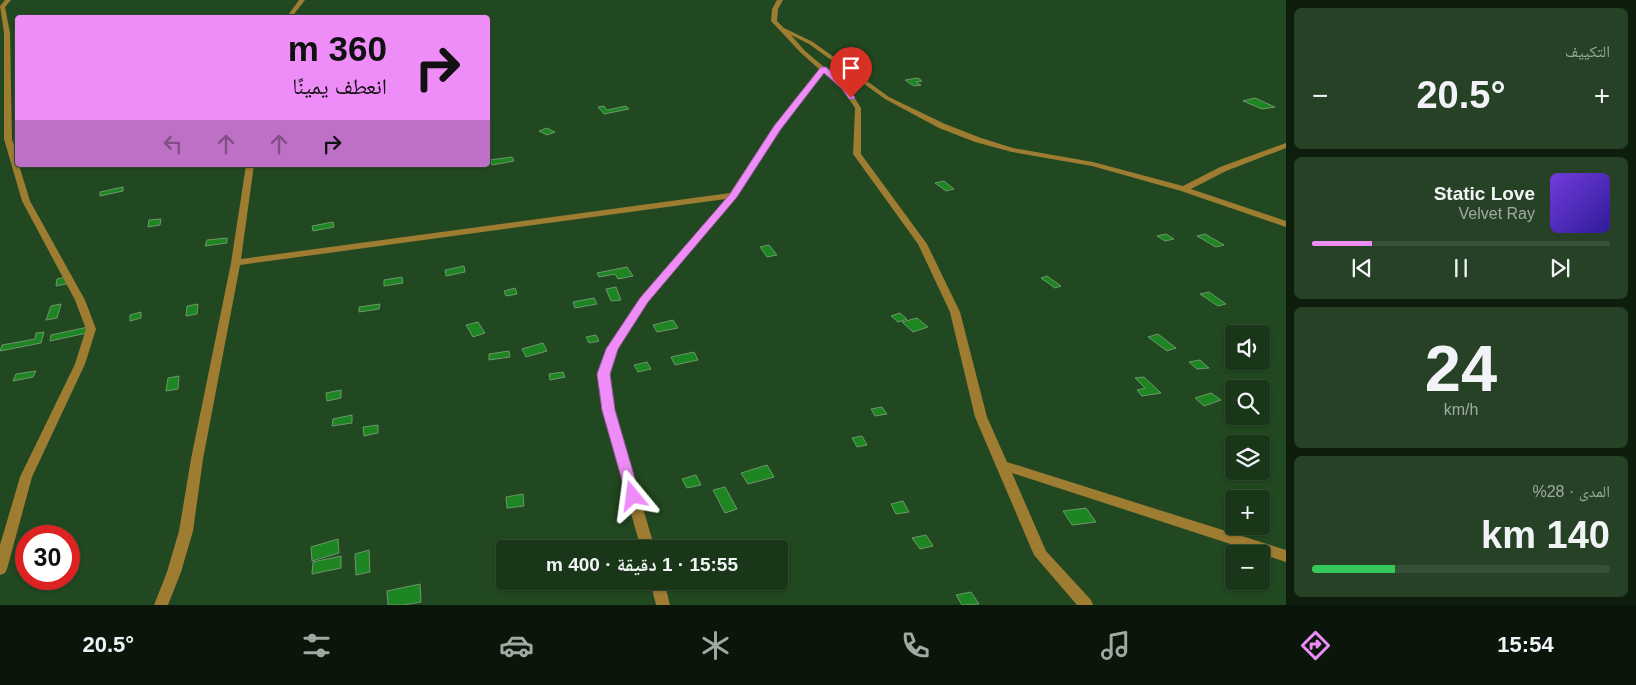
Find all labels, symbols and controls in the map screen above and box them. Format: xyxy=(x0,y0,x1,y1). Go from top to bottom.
text: 360 m xyxy=(288,29,387,68)
icon: right xyxy=(405,35,470,100)
text: التكييف xyxy=(1565,43,1610,60)
pin xyxy=(830,47,872,98)
icon: arrive xyxy=(837,54,865,82)
text: انعطف يمينًا xyxy=(292,74,387,99)
text: 20.5° xyxy=(1416,74,1506,116)
text: − xyxy=(1312,80,1328,111)
text: + xyxy=(1594,80,1610,111)
icon: left xyxy=(159,130,187,158)
icon: ahead xyxy=(212,130,240,158)
icon: ahead xyxy=(265,130,293,158)
icon: right xyxy=(318,130,346,158)
text: Static Love xyxy=(1434,183,1535,204)
text: Velvet Ray xyxy=(1459,205,1535,222)
icon: previous xyxy=(1348,254,1376,282)
icon: pause xyxy=(1447,254,1475,282)
icon: next xyxy=(1546,254,1574,282)
map controls xyxy=(1225,325,1270,590)
button: sound xyxy=(1225,325,1270,370)
text: 24 xyxy=(1425,332,1497,405)
button: search xyxy=(1225,380,1270,425)
text: km/h xyxy=(1444,401,1478,418)
button: layers xyxy=(1225,435,1270,480)
position arrow xyxy=(606,469,658,521)
text: المدى · 28% xyxy=(1532,483,1610,500)
button: + xyxy=(1225,490,1270,535)
text: 140 km xyxy=(1481,514,1610,556)
speed limit sign: 30 xyxy=(15,525,80,590)
button: − xyxy=(1225,545,1270,590)
text: 15:55 · 1 دقيقة · 400 m xyxy=(546,554,738,575)
icon: filters xyxy=(299,628,334,663)
icon: car xyxy=(499,628,534,663)
icon: climate xyxy=(698,628,733,663)
icon: phone xyxy=(898,628,933,663)
icon: music xyxy=(1098,628,1133,663)
icon: directions xyxy=(1298,628,1333,663)
text: 20.5° xyxy=(82,632,134,657)
text: 15:54 xyxy=(1497,632,1554,657)

